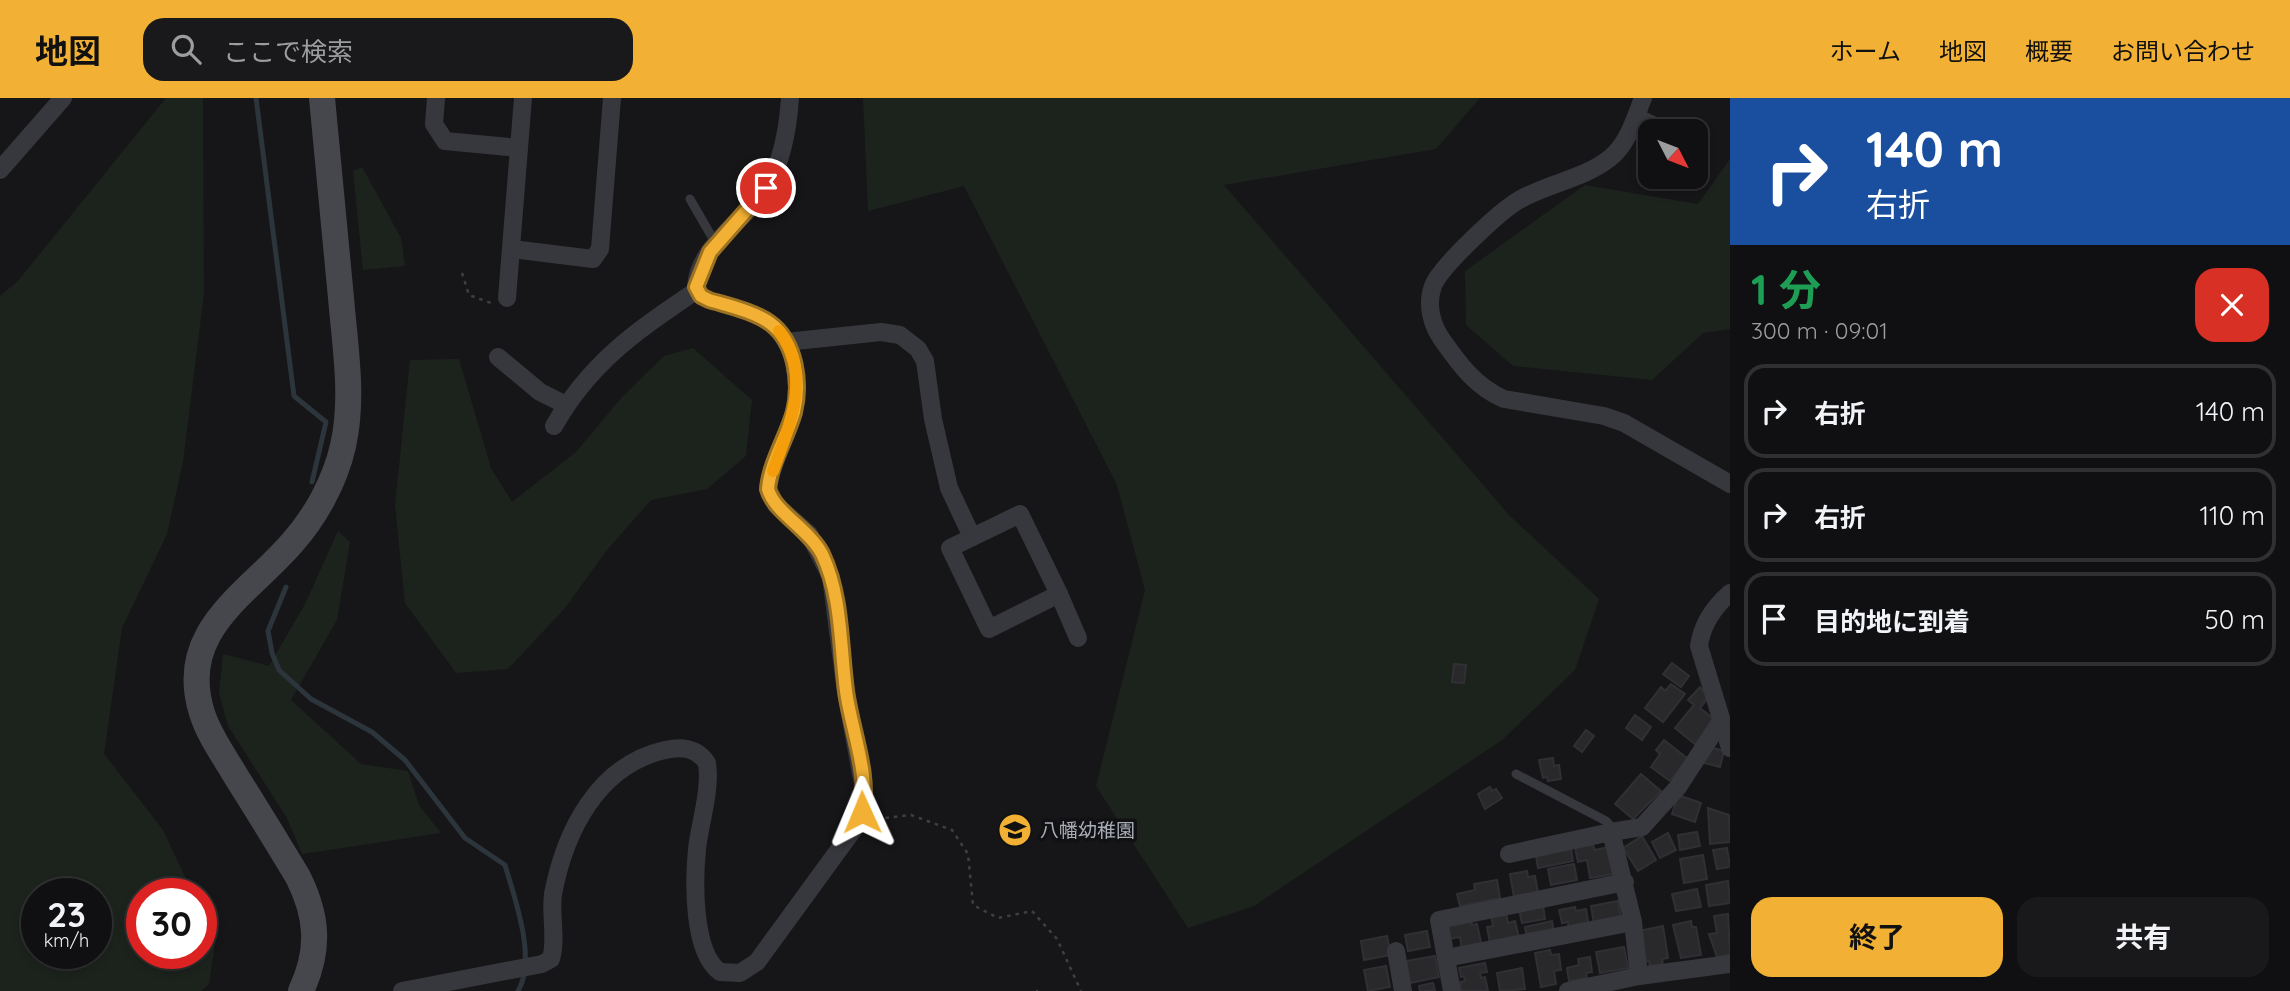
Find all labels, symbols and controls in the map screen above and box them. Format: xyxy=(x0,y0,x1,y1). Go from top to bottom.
search box xyxy=(143,18,633,81)
text: 地図 xyxy=(35,30,101,71)
icon: search xyxy=(167,30,205,68)
text: ここで検索 xyxy=(223,35,353,68)
text: ホーム xyxy=(1830,36,1901,66)
text: 地図 xyxy=(1939,36,1987,66)
text: 概要 xyxy=(2025,36,2073,66)
text: お問い合わせ xyxy=(2111,36,2255,66)
text: 140 m xyxy=(1866,118,2003,179)
north arrow xyxy=(1638,119,1708,189)
map controls xyxy=(1638,119,1708,189)
icon: right xyxy=(1751,126,1842,217)
pin xyxy=(736,158,796,218)
icon: arrive xyxy=(747,169,785,207)
text: 右折 xyxy=(1866,184,1930,224)
text: 1 分 xyxy=(1751,263,1821,316)
button: close xyxy=(2195,268,2269,342)
text: 300 m · 09:01 xyxy=(1751,316,1888,345)
icon: right xyxy=(1755,392,1793,430)
text: 140 m xyxy=(2196,395,2265,428)
text: 右折 xyxy=(1814,397,1866,430)
icon: right xyxy=(1755,496,1793,534)
text: 110 m xyxy=(2199,499,2265,532)
text: 右折 xyxy=(1814,501,1866,534)
icon: arrive xyxy=(1755,600,1793,638)
text: 50 m xyxy=(2205,603,2265,636)
text: 目的地に到着 xyxy=(1814,605,1970,638)
position arrow xyxy=(825,775,899,849)
school or university icon: 八幡幼稚園 xyxy=(996,811,1034,849)
place label: 八幡幼稚園 xyxy=(1040,818,1135,842)
speed limit sign: 30 xyxy=(126,878,217,969)
text: 23 xyxy=(47,892,86,936)
button: 終了 xyxy=(1751,897,2003,977)
button: 共有 xyxy=(2017,897,2269,977)
text: km/h xyxy=(44,929,89,952)

